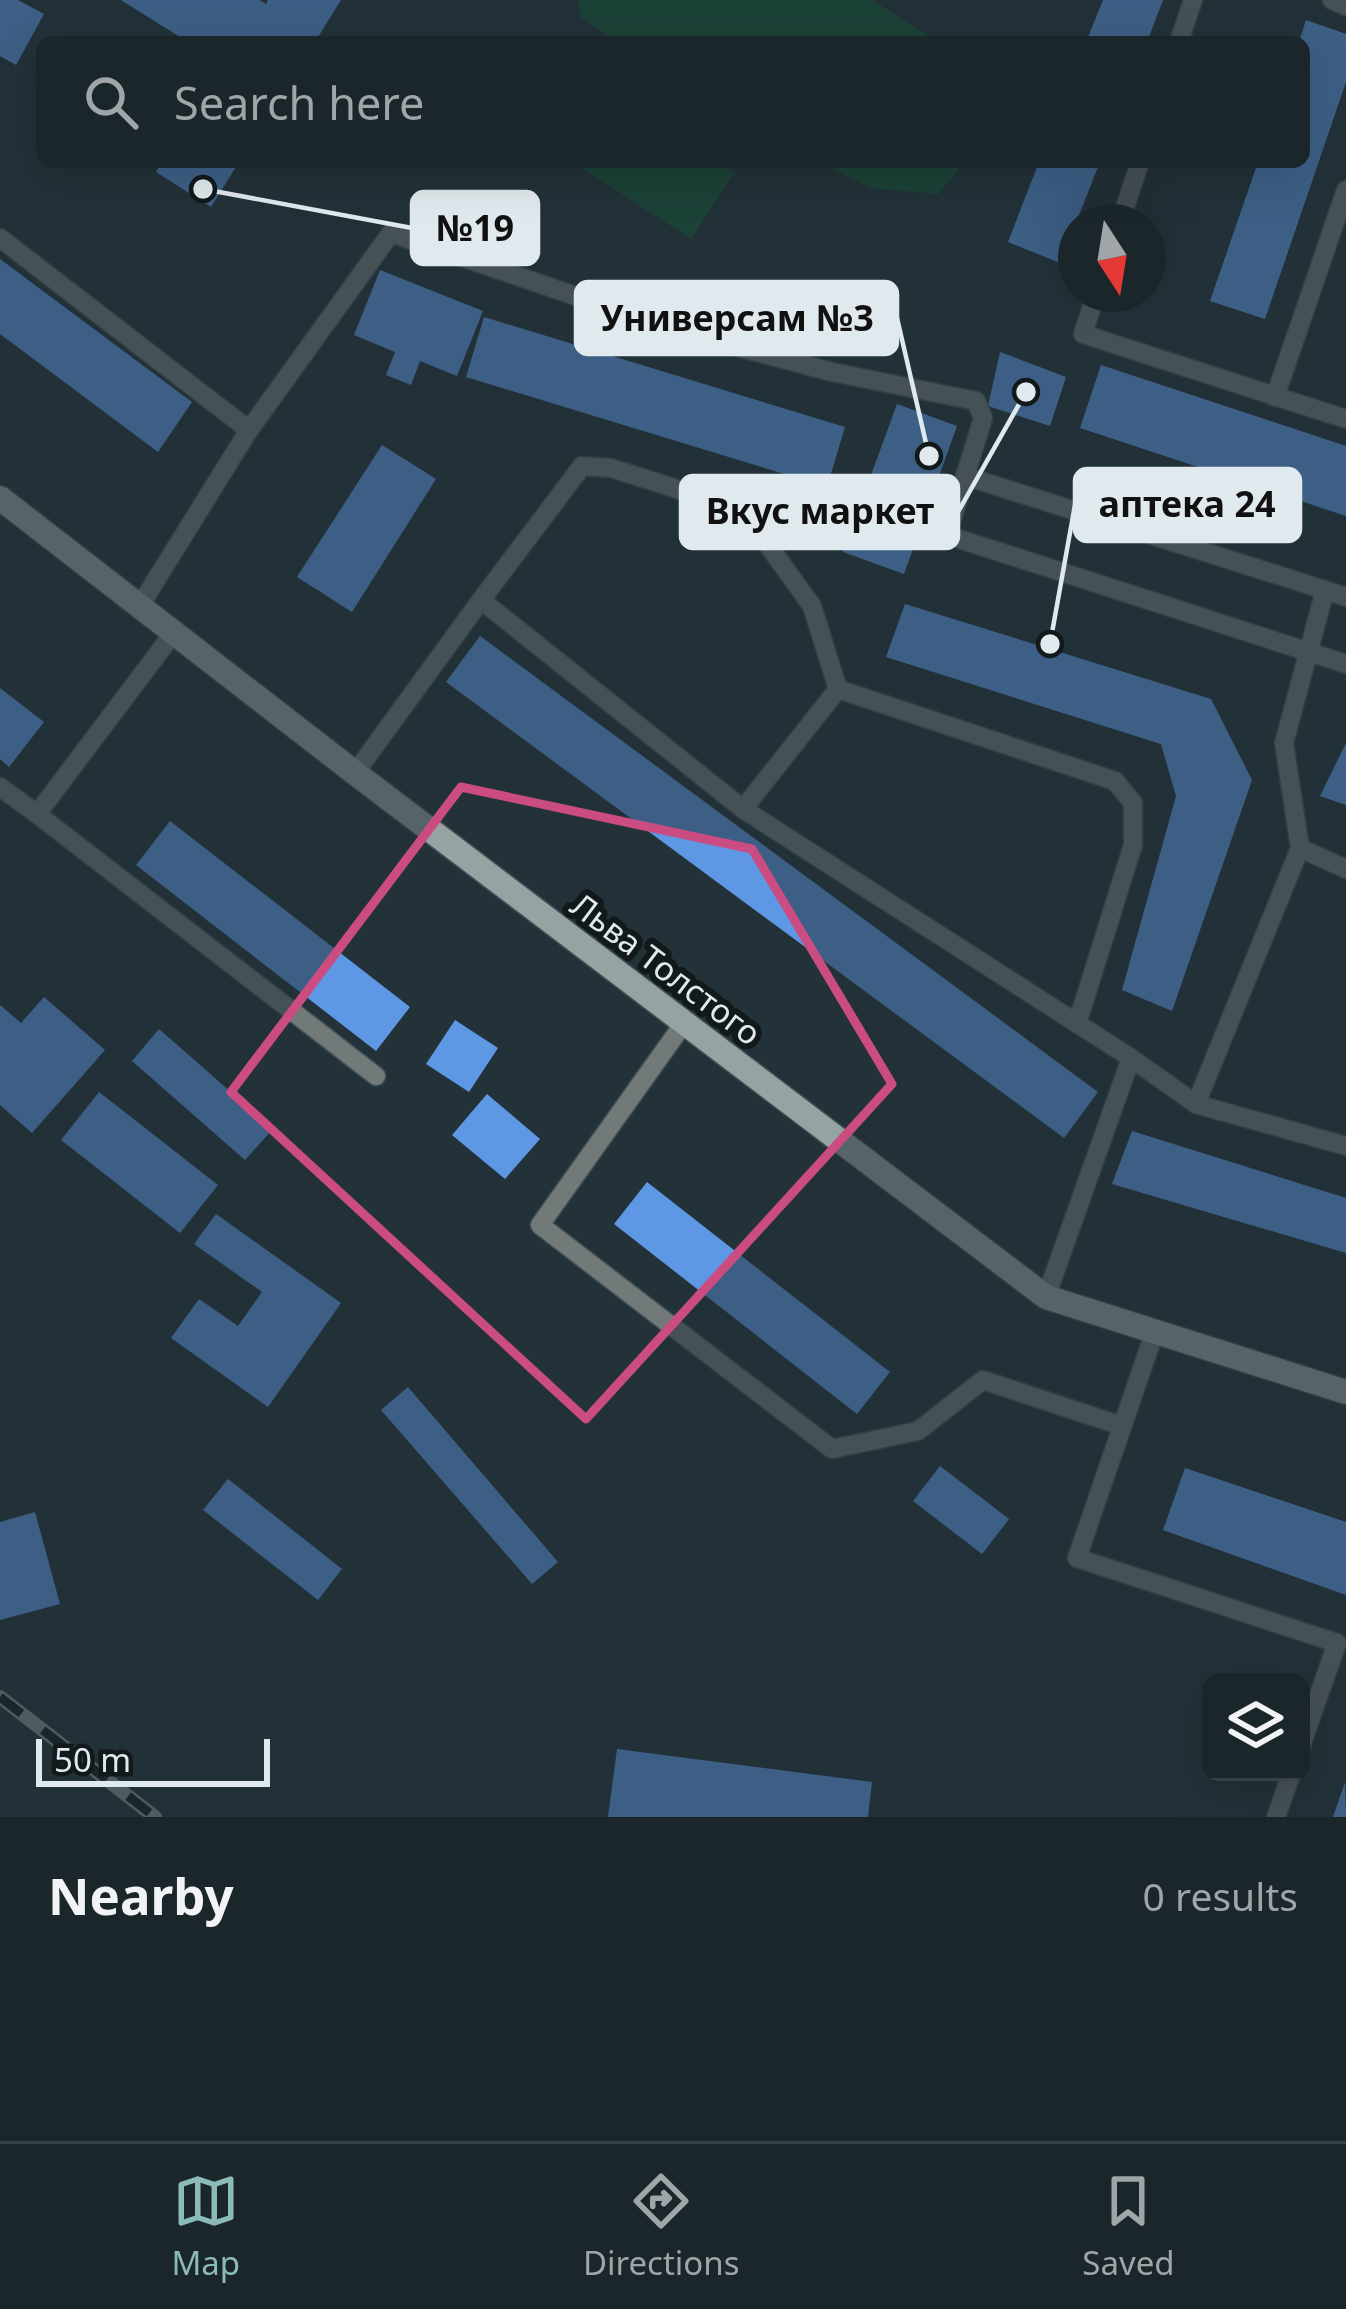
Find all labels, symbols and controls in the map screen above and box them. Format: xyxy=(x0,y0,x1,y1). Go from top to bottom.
search box xyxy=(36,36,1310,168)
icon: search xyxy=(78,69,144,135)
text: Search here xyxy=(174,72,424,133)
callout: №19 xyxy=(412,192,538,264)
text: №19 xyxy=(436,203,514,252)
north arrow xyxy=(1058,204,1166,312)
callout: Универсам №3 xyxy=(576,282,897,354)
text: Универсам №3 xyxy=(600,293,874,342)
callout: аптека 24 xyxy=(1075,469,1300,541)
callout: Вкус маркет xyxy=(681,476,958,548)
text: аптека 24 xyxy=(1098,479,1276,528)
text: Вкус маркет xyxy=(706,486,934,535)
street label: Льва Толстого xyxy=(562,882,771,1055)
map controls xyxy=(1202,1673,1310,1781)
button: layers xyxy=(1202,1673,1310,1781)
scale bar xyxy=(36,1733,270,1786)
text: 50 m xyxy=(54,1737,131,1782)
text: Nearby xyxy=(48,1860,234,1930)
text: 0 results xyxy=(1143,1869,1298,1922)
tab: Map xyxy=(171,2168,240,2285)
tab: Directions xyxy=(583,2168,740,2285)
tab: Saved xyxy=(1082,2168,1175,2285)

